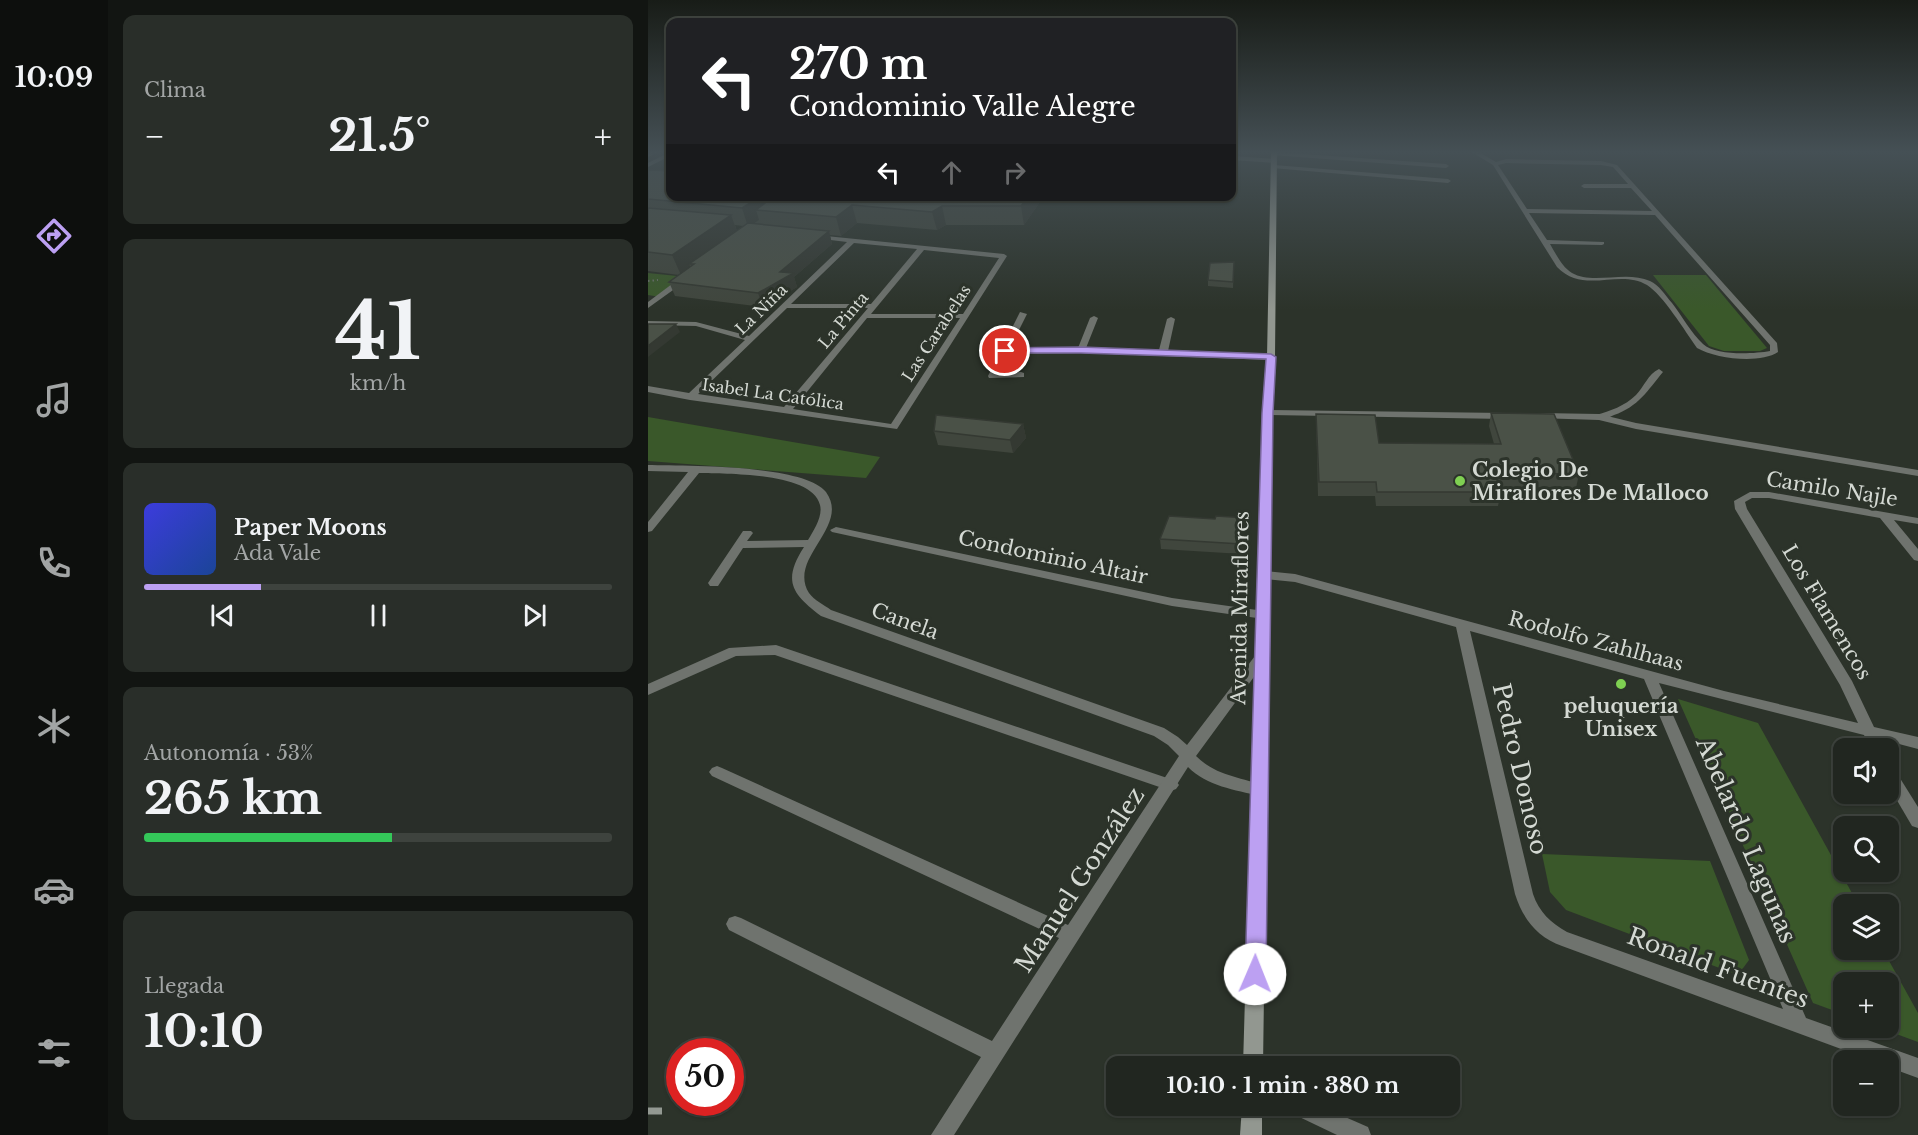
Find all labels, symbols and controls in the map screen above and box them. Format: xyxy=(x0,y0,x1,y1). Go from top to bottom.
text: 270 m xyxy=(789,38,927,90)
icon: left xyxy=(690,42,768,120)
text: 10:09 xyxy=(15,61,93,94)
text: Clima xyxy=(144,78,206,102)
text: Condominio Valle Alegre xyxy=(789,90,1136,123)
text: 21.5° xyxy=(328,107,431,163)
text: − xyxy=(144,116,165,157)
text: + xyxy=(594,116,612,157)
icon: left xyxy=(872,156,905,189)
icon: ahead xyxy=(935,156,968,189)
icon: right xyxy=(998,156,1031,189)
icon: directions xyxy=(33,215,75,257)
street label: La Niña xyxy=(731,279,791,339)
street label: Las Carabelas xyxy=(897,281,975,385)
text: 41 xyxy=(335,283,421,380)
street label: La Pinta xyxy=(814,288,872,352)
pin xyxy=(979,325,1030,376)
icon: arrive xyxy=(988,334,1021,367)
text: km/h xyxy=(350,371,406,395)
street label: Isabel La Católica xyxy=(701,374,845,414)
icon: music xyxy=(33,379,75,421)
place label: Colegio De Miraflores De Malloco xyxy=(1472,458,1709,505)
street label: Camilo Najle xyxy=(1764,467,1900,511)
marker: Colegio De Miraflores De Malloco xyxy=(1453,474,1467,488)
street label: Avenida Miraflores xyxy=(1226,511,1254,706)
text: Paper Moons xyxy=(234,514,387,541)
street label: Condominio Altair xyxy=(956,525,1150,589)
street label: Los Flamencos xyxy=(1777,540,1877,684)
text: Ada Vale xyxy=(234,541,321,565)
icon: phone xyxy=(33,542,75,584)
street label: Canela xyxy=(868,598,943,645)
icon: previous xyxy=(206,599,239,632)
icon: pause xyxy=(362,599,395,632)
icon: next xyxy=(518,599,551,632)
street label: Rodolfo Zahlhaas xyxy=(1506,606,1686,676)
marker: peluquería Unisex xyxy=(1614,677,1628,691)
street label: Pedro Donoso xyxy=(1487,680,1554,858)
place label: peluquería Unisex xyxy=(1564,694,1679,741)
icon: climate xyxy=(33,705,75,747)
street label: Abelardo Lagunas xyxy=(1690,732,1803,947)
map controls xyxy=(1833,738,1899,1116)
button: sound xyxy=(1833,738,1899,804)
text: Autonomía · 53% xyxy=(144,741,314,765)
text: 265 km xyxy=(144,770,322,826)
street label: Manuel González xyxy=(1009,782,1150,978)
button: search xyxy=(1833,816,1899,882)
icon: car xyxy=(33,869,75,911)
button: layers xyxy=(1833,894,1899,960)
street label: Ronald Fuentes xyxy=(1623,921,1813,1014)
position arrow xyxy=(1223,942,1287,1006)
button: + xyxy=(1833,972,1899,1038)
text: Llegada xyxy=(144,974,224,998)
text: 10:10 xyxy=(144,1003,264,1059)
icon: filters xyxy=(33,1032,75,1074)
speed limit sign: 50 xyxy=(666,1038,744,1116)
button: − xyxy=(1833,1050,1899,1116)
text: 10:10 · 1 min · 380 m xyxy=(1167,1072,1399,1099)

